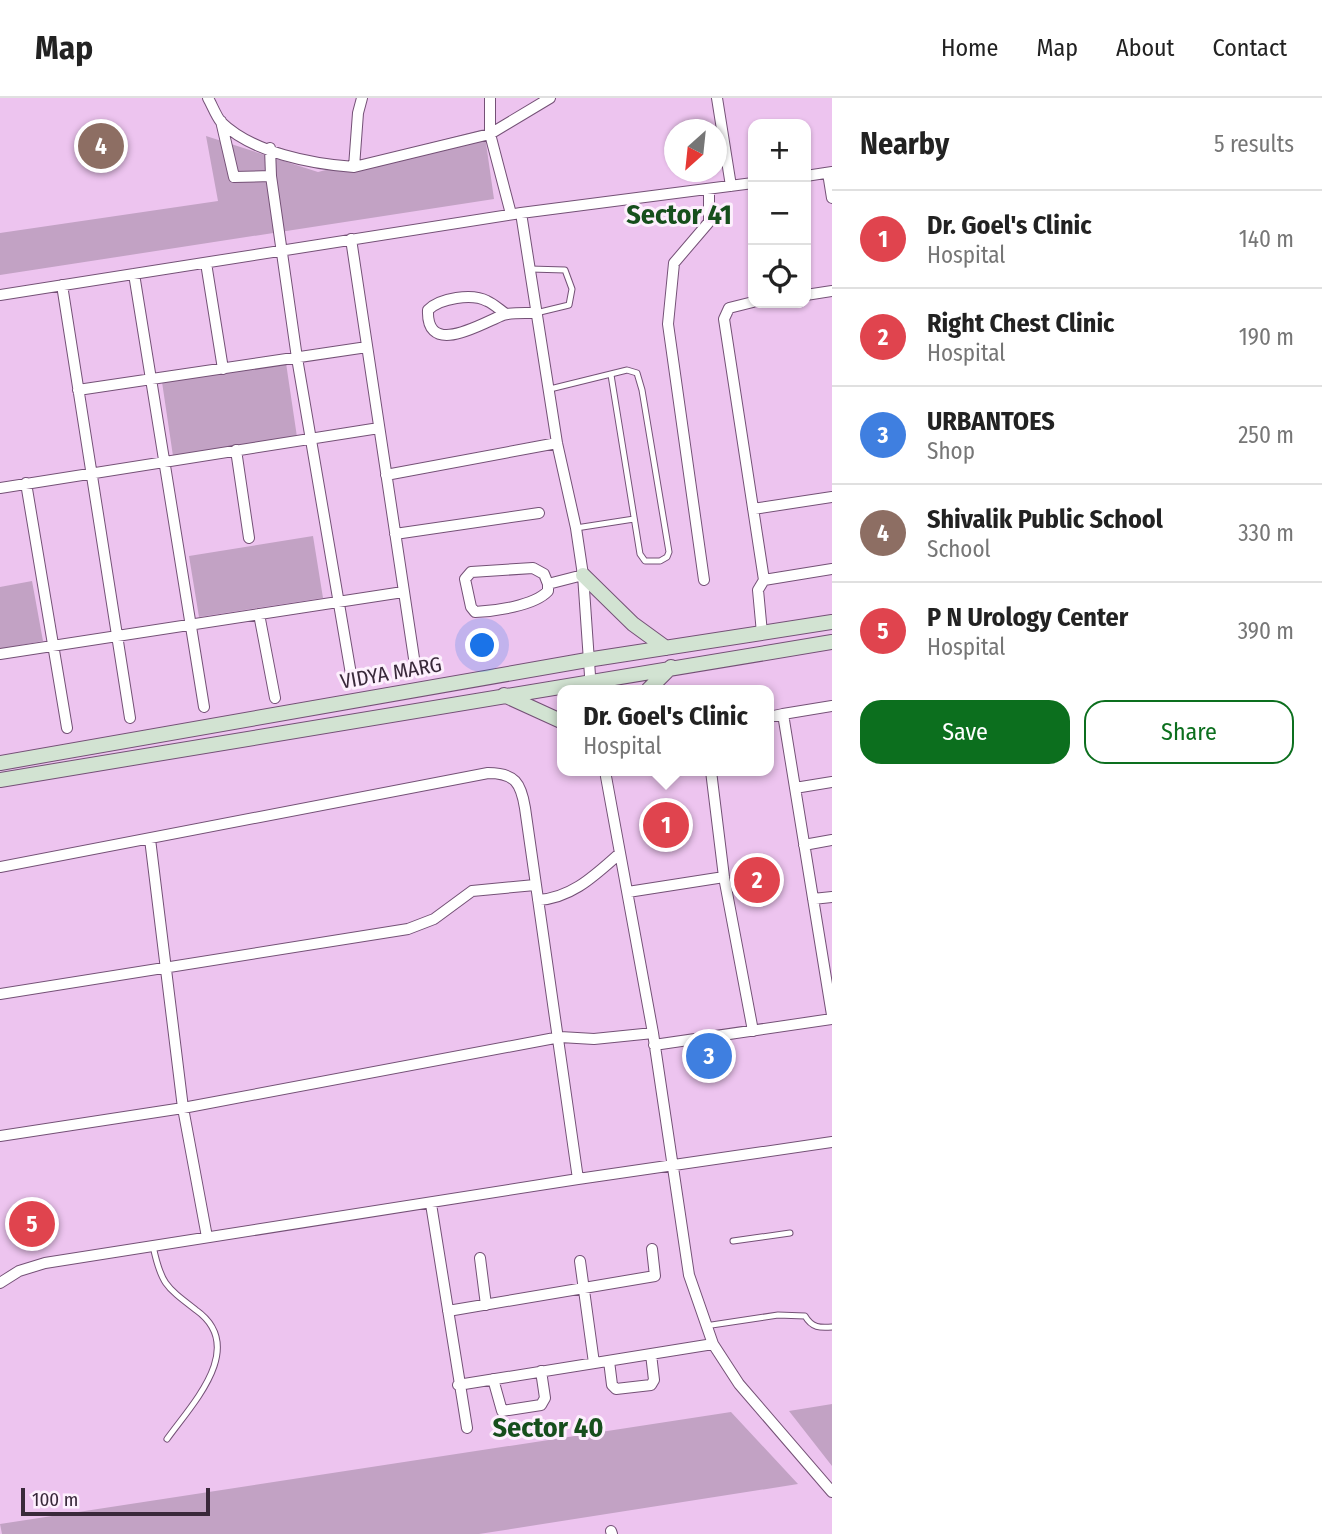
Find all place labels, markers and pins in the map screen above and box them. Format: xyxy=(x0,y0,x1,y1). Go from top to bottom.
pin: 4 xyxy=(78,120,124,172)
pin: 1 xyxy=(643,799,689,851)
pin: 2 xyxy=(734,854,780,906)
pin: 3 xyxy=(686,1030,732,1082)
pin: 5 xyxy=(9,1198,55,1250)

